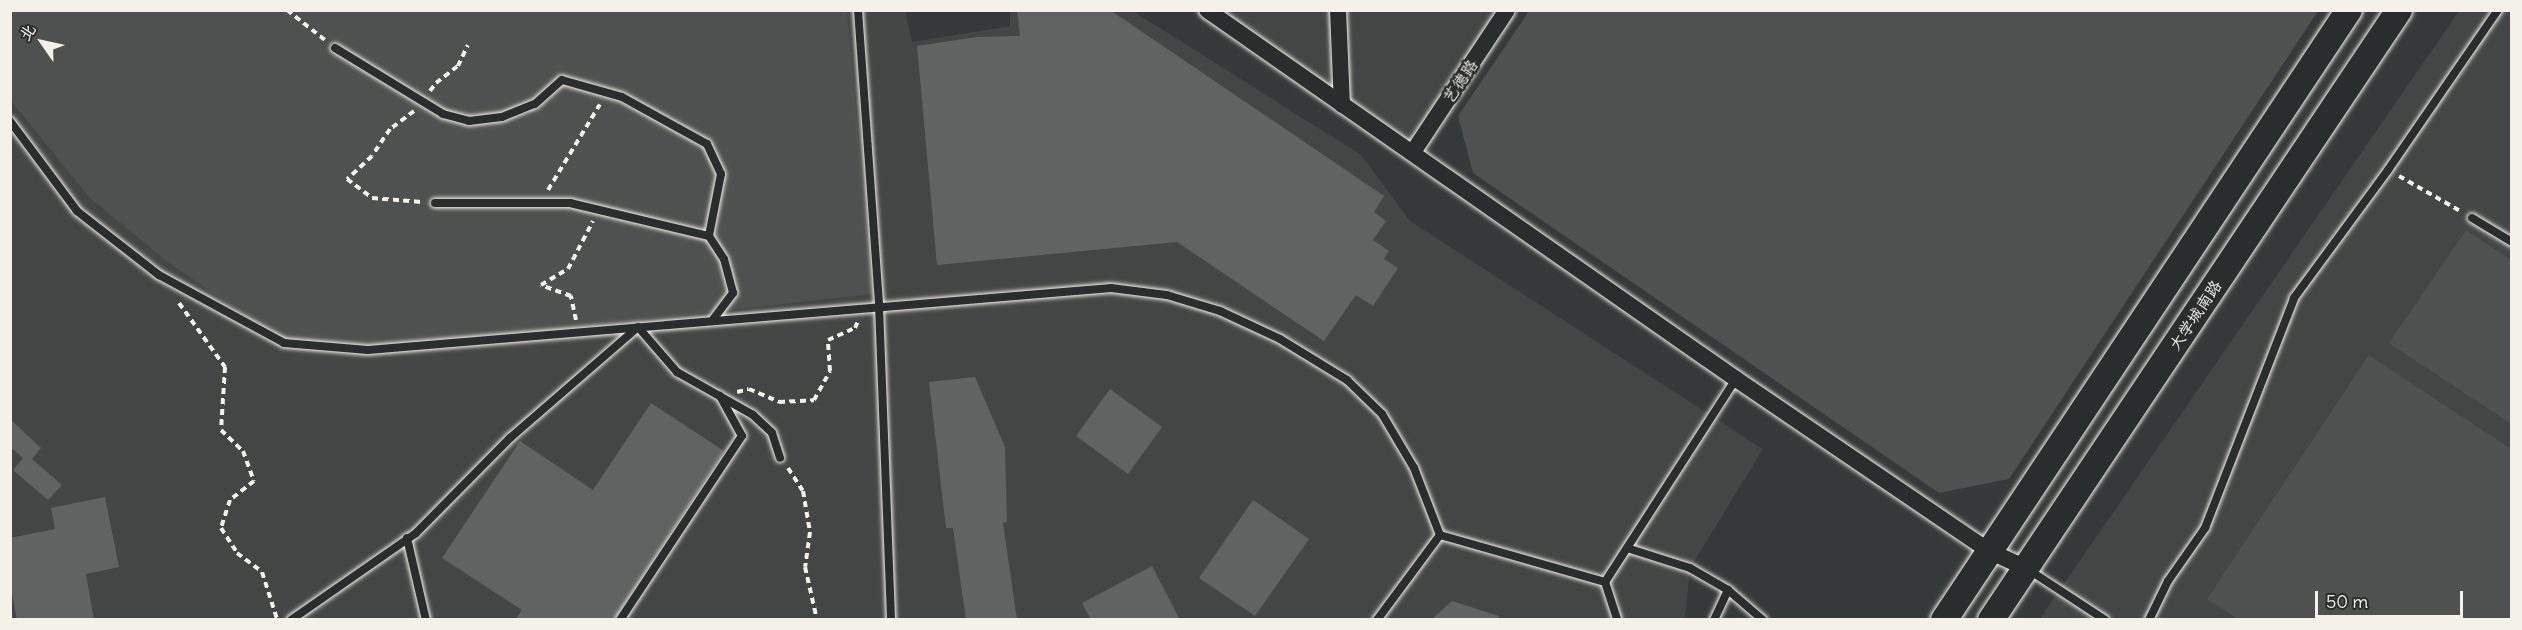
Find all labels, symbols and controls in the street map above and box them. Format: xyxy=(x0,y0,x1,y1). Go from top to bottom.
north arrow xyxy=(12,12,72,72)
text: 北 xyxy=(14,20,40,44)
street label: 艺德路 xyxy=(1439,56,1481,106)
street label: 大学城南路 xyxy=(2165,276,2225,354)
scale bar xyxy=(2318,579,2466,617)
text: 50 m xyxy=(2326,590,2368,613)

